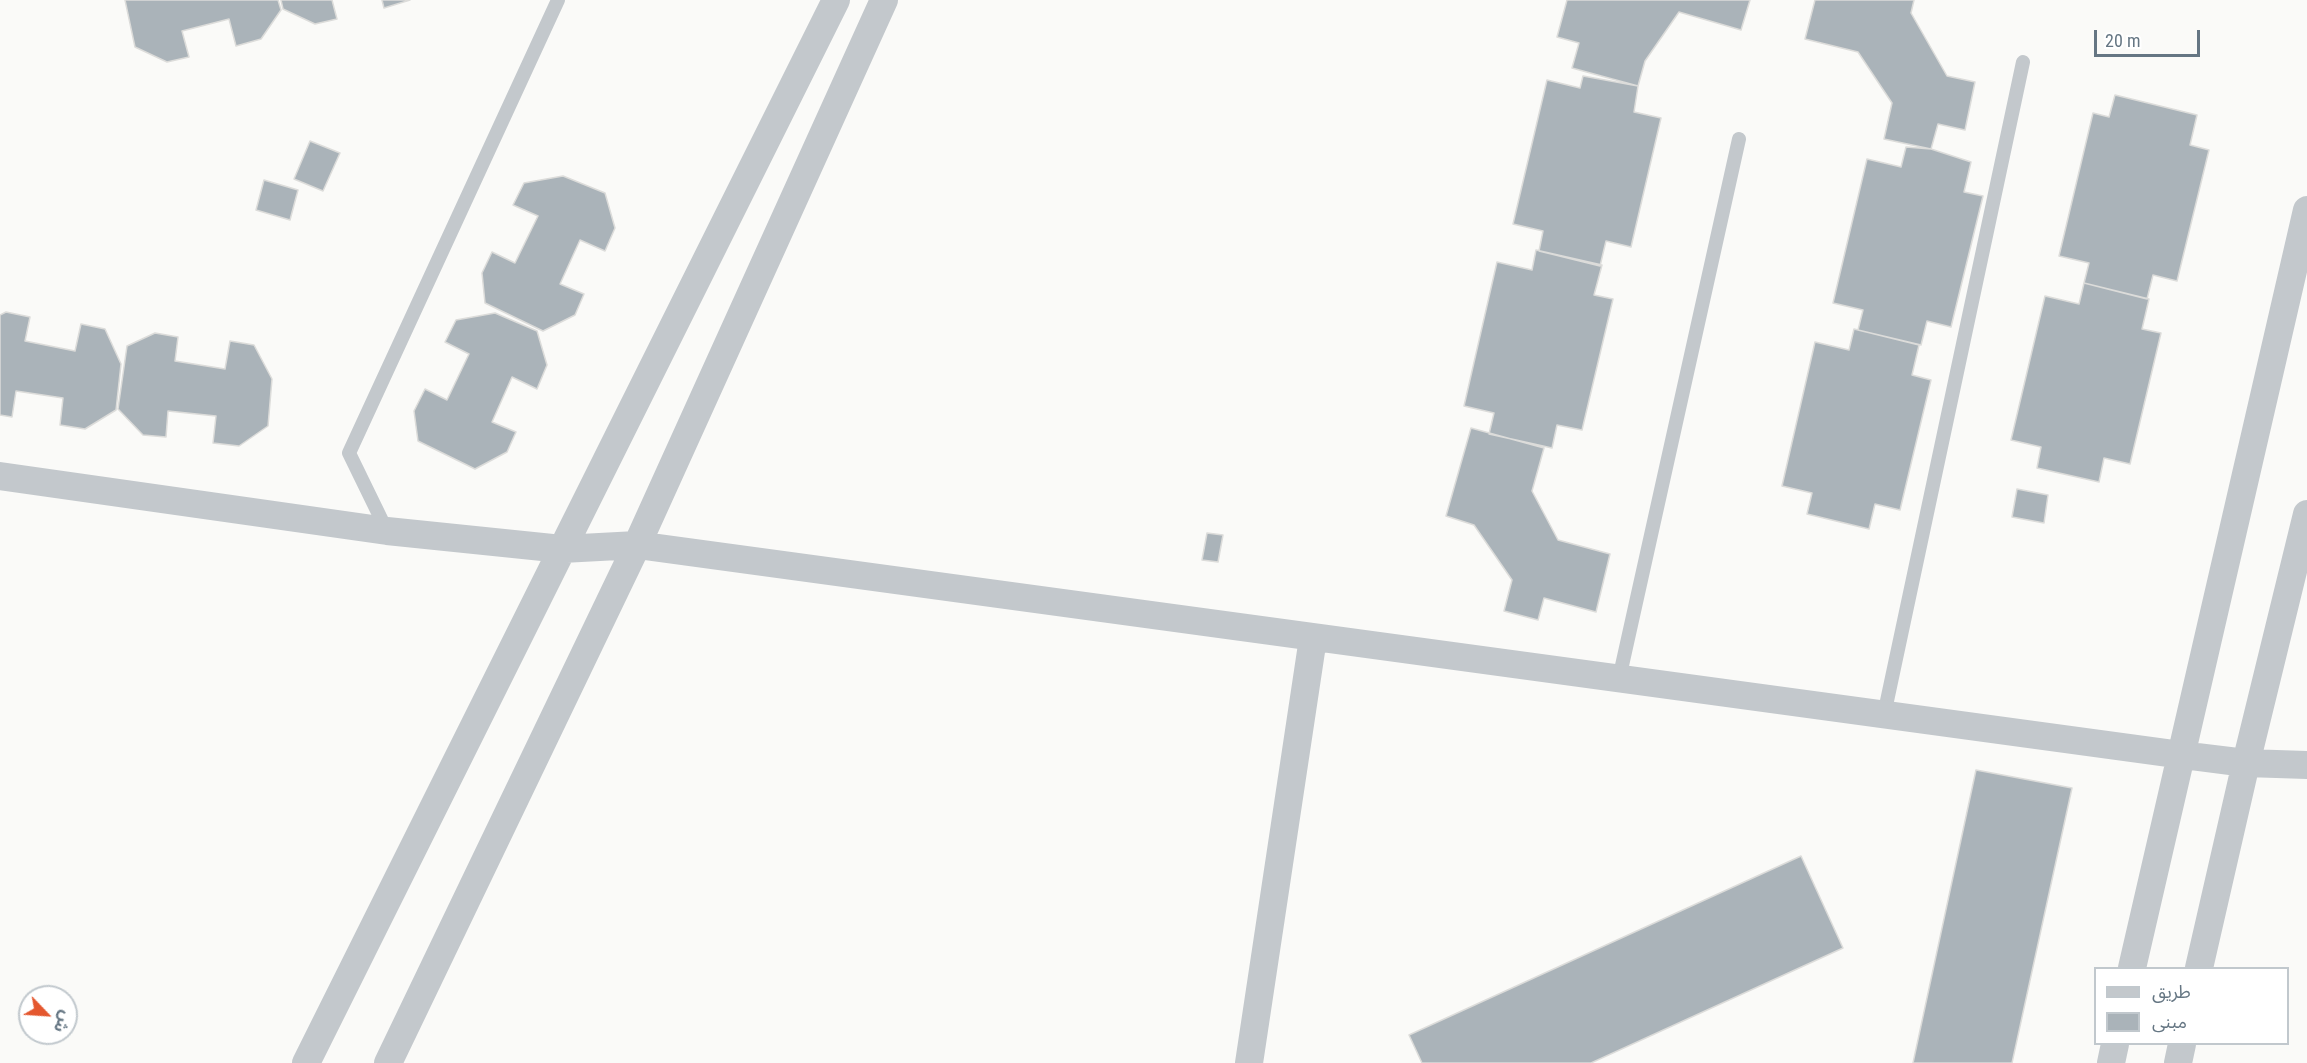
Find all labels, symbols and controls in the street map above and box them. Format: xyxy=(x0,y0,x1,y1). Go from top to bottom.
scale bar xyxy=(2097,18,2204,56)
text: 20 m xyxy=(2105,30,2140,51)
legend xyxy=(2094,967,2289,1045)
text: طريق xyxy=(2152,981,2191,1002)
north arrow xyxy=(18,985,78,1045)
text: ش xyxy=(50,1008,76,1036)
text: مبنى xyxy=(2152,1011,2187,1032)

